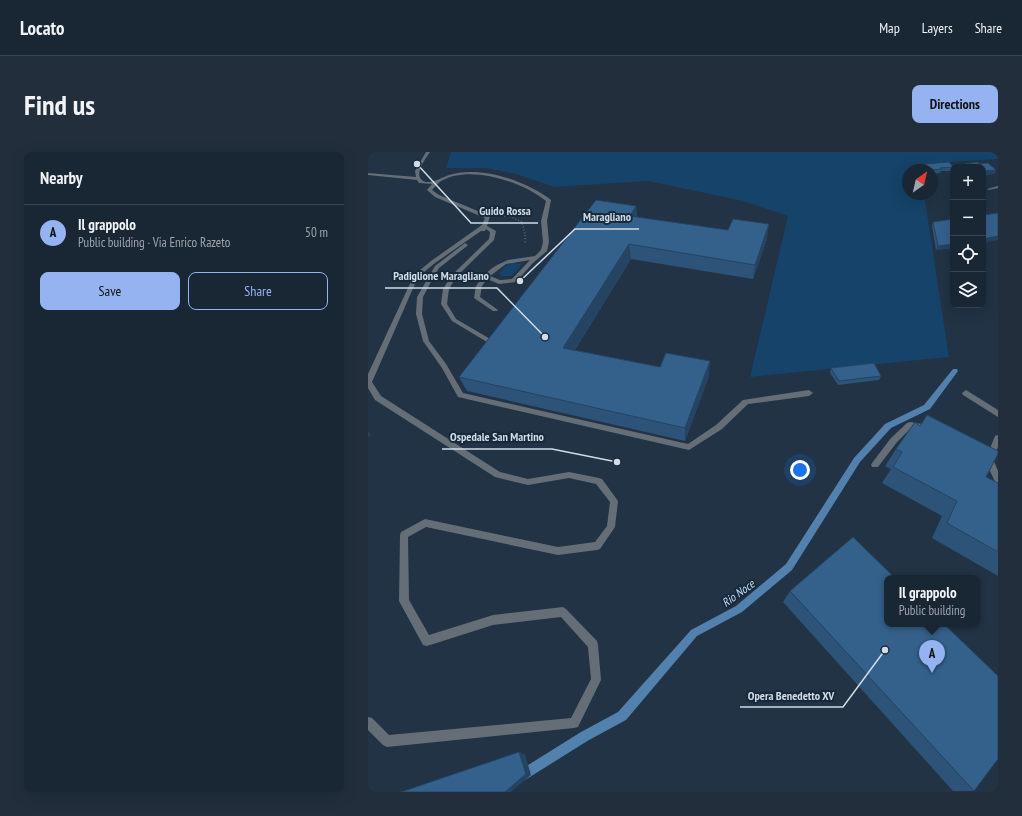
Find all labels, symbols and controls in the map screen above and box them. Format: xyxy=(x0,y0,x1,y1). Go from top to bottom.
text: Locato xyxy=(20,16,65,40)
text: Map xyxy=(879,19,900,37)
text: Layers xyxy=(922,19,953,37)
text: Share xyxy=(975,19,1002,37)
button: Directions xyxy=(912,85,998,123)
text: Find us xyxy=(24,86,95,123)
north arrow xyxy=(902,164,938,200)
map controls xyxy=(950,164,986,308)
button: + xyxy=(950,164,986,200)
text: Nearby xyxy=(40,167,83,189)
callout: Guido Rossa xyxy=(471,199,538,223)
button: − xyxy=(950,200,986,236)
text: Guido Rossa xyxy=(479,203,531,218)
callout: Maragliano xyxy=(575,205,639,229)
text: Maragliano xyxy=(583,209,632,224)
text: Il grappolo xyxy=(78,215,136,234)
text: A xyxy=(50,224,56,241)
text: 50 m xyxy=(305,224,328,241)
text: Public building · Via Enrico Razeto xyxy=(78,234,230,251)
button: locate xyxy=(950,236,986,272)
callout: Padiglione Maragliano xyxy=(385,264,497,288)
text: Padiglione Maragliano xyxy=(393,268,490,283)
button: Save xyxy=(40,272,180,310)
button: Share xyxy=(188,272,328,310)
button: layers xyxy=(950,272,986,308)
callout: Ospedale San Martino xyxy=(442,425,552,449)
text: Ospedale San Martino xyxy=(450,429,545,444)
your location xyxy=(790,460,810,480)
popup xyxy=(884,575,980,627)
water label: Rio Noce xyxy=(719,576,758,610)
text: Il grappolo xyxy=(899,583,957,602)
text: Public building xyxy=(899,602,965,619)
pin: A xyxy=(919,640,945,673)
callout: Opera Benedetto XV xyxy=(740,683,843,707)
text: Opera Benedetto XV xyxy=(748,688,835,703)

